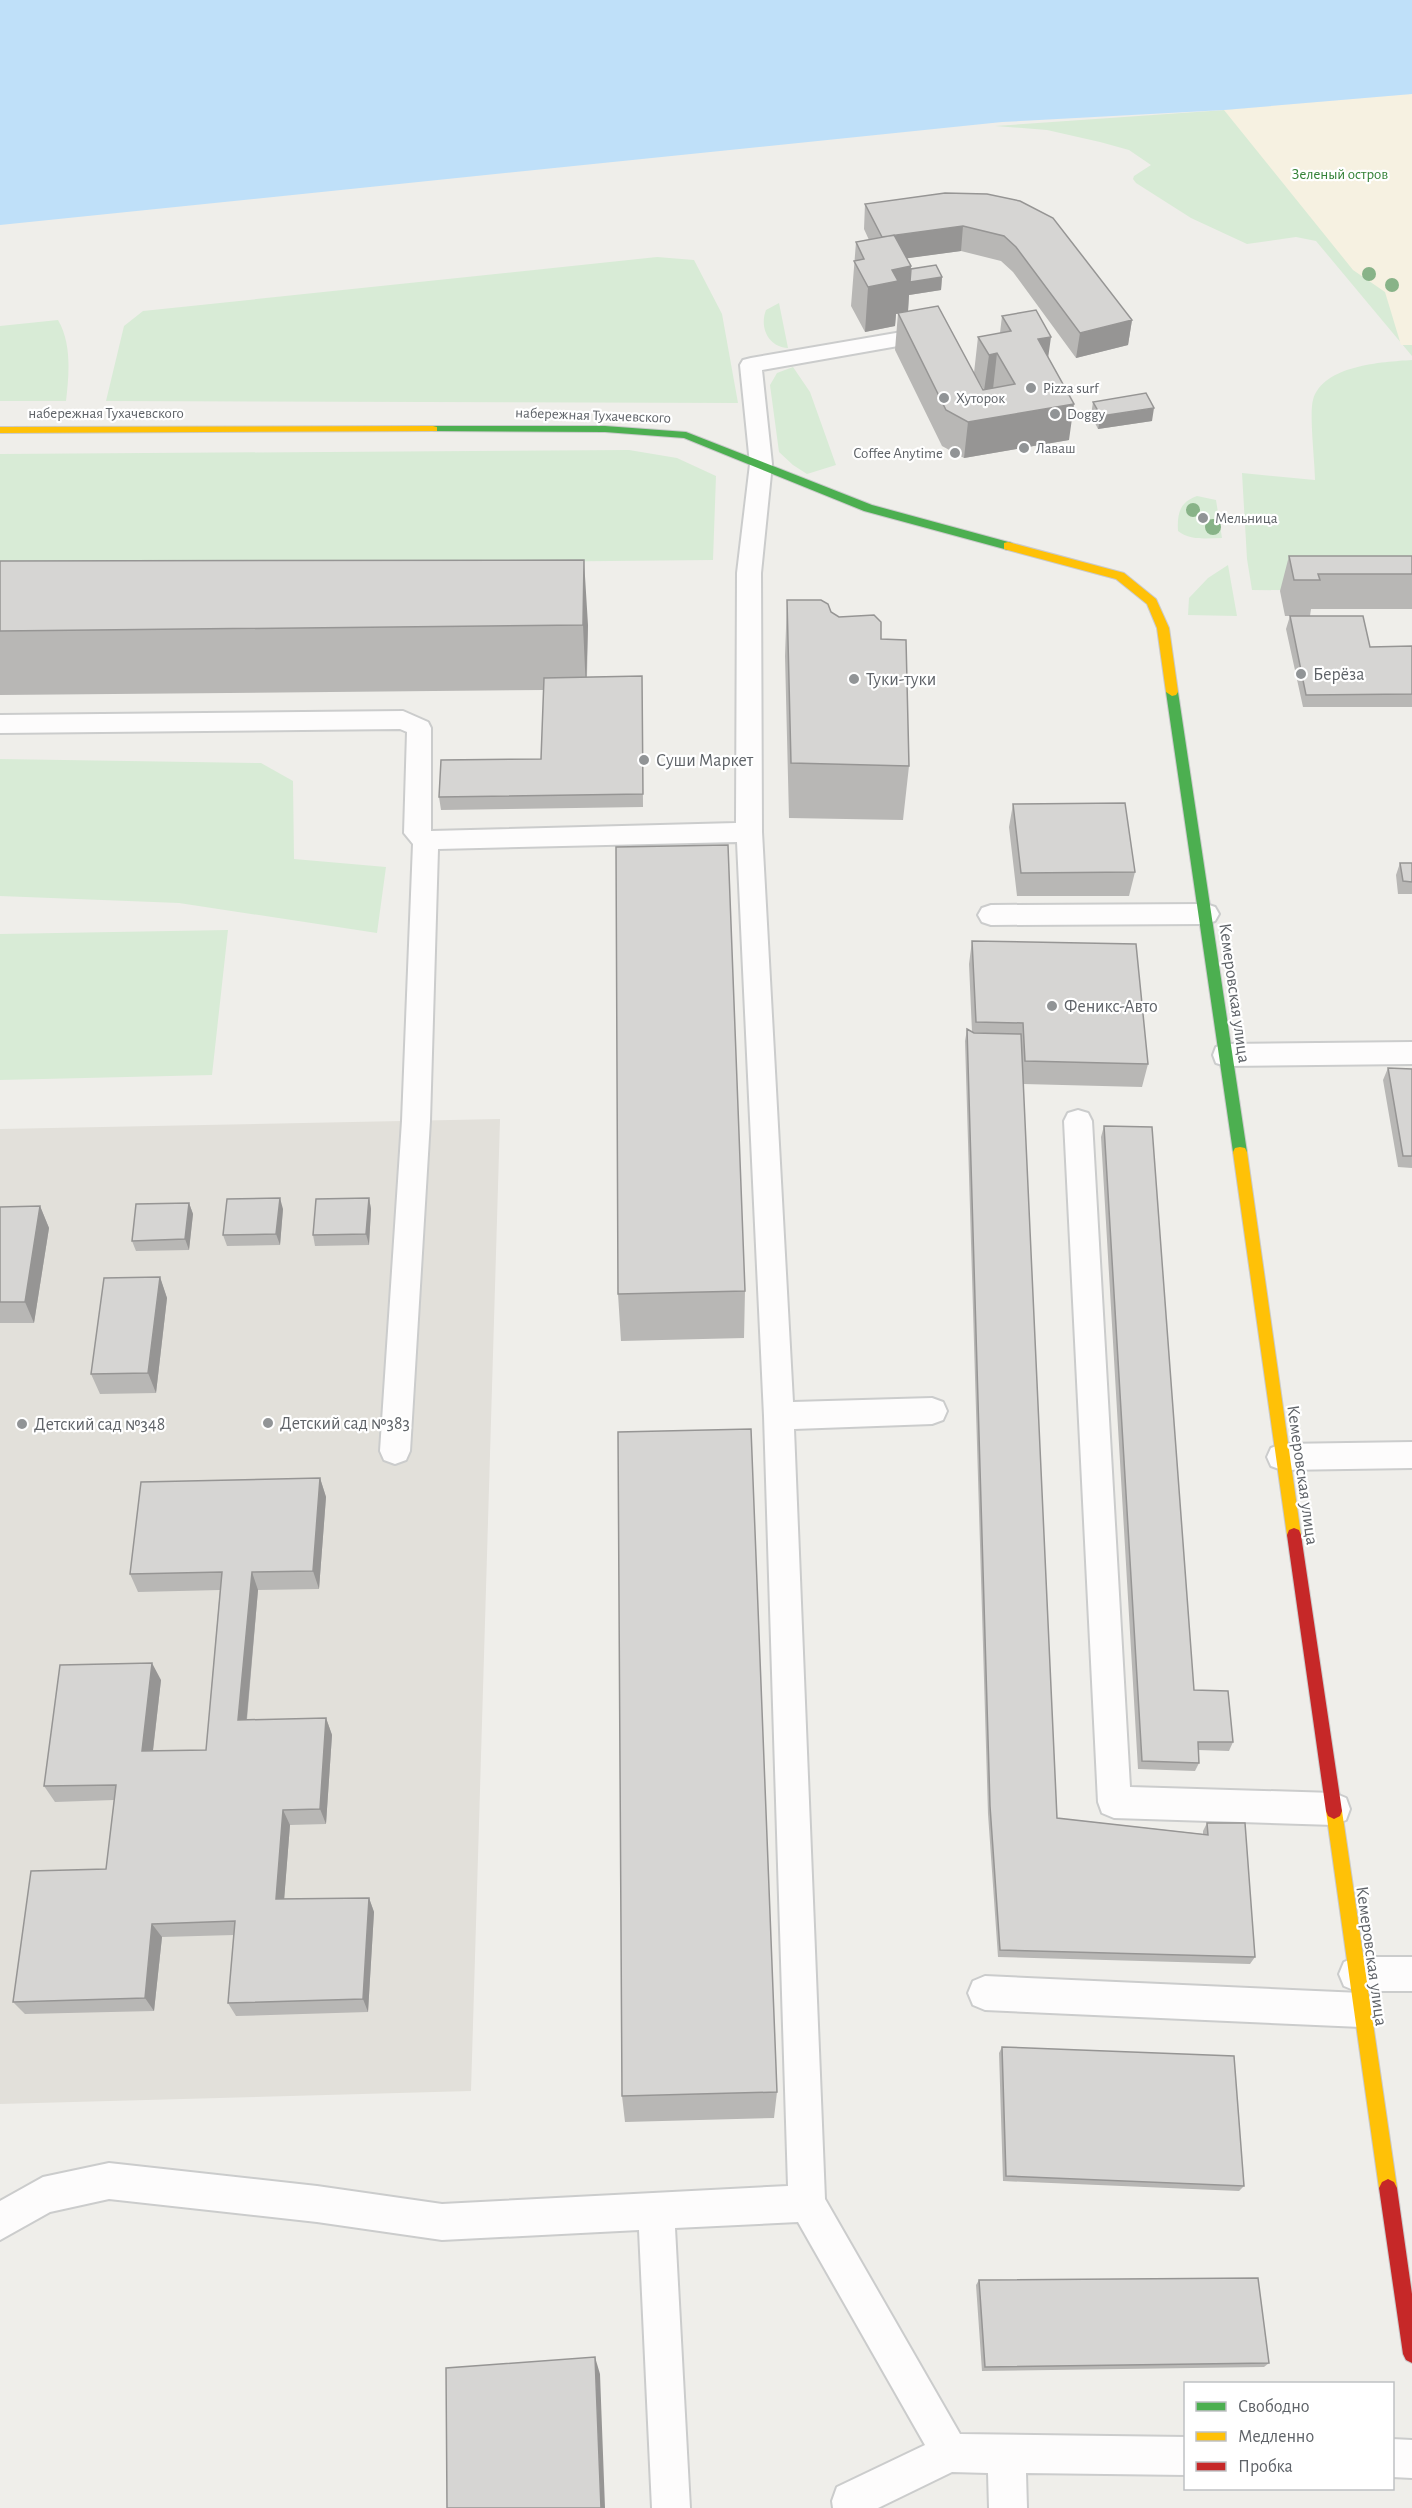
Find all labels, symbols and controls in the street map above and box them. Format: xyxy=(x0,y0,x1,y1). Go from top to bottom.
park label: Зеленый остров xyxy=(1292,167,1388,182)
marker: Pizza surf xyxy=(1024,381,1038,395)
place label: Pizza surf xyxy=(1043,381,1100,396)
marker: Хуторок xyxy=(937,391,951,405)
place label: Хуторок xyxy=(956,391,1005,406)
street label: набережная Тухачевского xyxy=(515,405,671,426)
street label: набережная Тухачевского xyxy=(28,406,184,421)
marker: Doggy xyxy=(1048,407,1062,421)
place label: Doggy xyxy=(1067,407,1106,422)
marker: Лаваш xyxy=(1017,441,1031,455)
place label: Лаваш xyxy=(1036,441,1076,456)
place label: Coffee Anytime xyxy=(854,446,943,461)
marker: Coffee Anytime xyxy=(948,446,962,460)
marker: Мельница xyxy=(1196,511,1210,525)
place label: Мельница xyxy=(1215,511,1278,526)
place label: Берёза xyxy=(1313,666,1364,684)
marker: Берёза xyxy=(1294,667,1308,681)
place label: Туки-туки xyxy=(866,671,936,689)
marker: Туки-туки xyxy=(847,672,861,686)
place label: Суши Маркет xyxy=(656,752,754,770)
marker: Суши Маркет xyxy=(637,753,651,767)
street label: Кемеровская улица xyxy=(1215,922,1253,1064)
place label: Феникс-Авто xyxy=(1064,998,1158,1016)
marker: Феникс-Авто xyxy=(1045,999,1059,1013)
street label: Кемеровская улица xyxy=(1283,1404,1321,1546)
place label: Детский сад №383 xyxy=(280,1415,410,1433)
place label: Детский сад №348 xyxy=(34,1416,165,1434)
marker: Детский сад №383 xyxy=(261,1416,275,1430)
marker: Детский сад №348 xyxy=(15,1417,29,1431)
street label: Кемеровская улица xyxy=(1352,1885,1390,2027)
legend xyxy=(1184,2382,1394,2490)
text: Свободно xyxy=(1238,2397,1310,2416)
text: Медленно xyxy=(1238,2428,1314,2446)
text: Пробка xyxy=(1238,2457,1293,2476)

